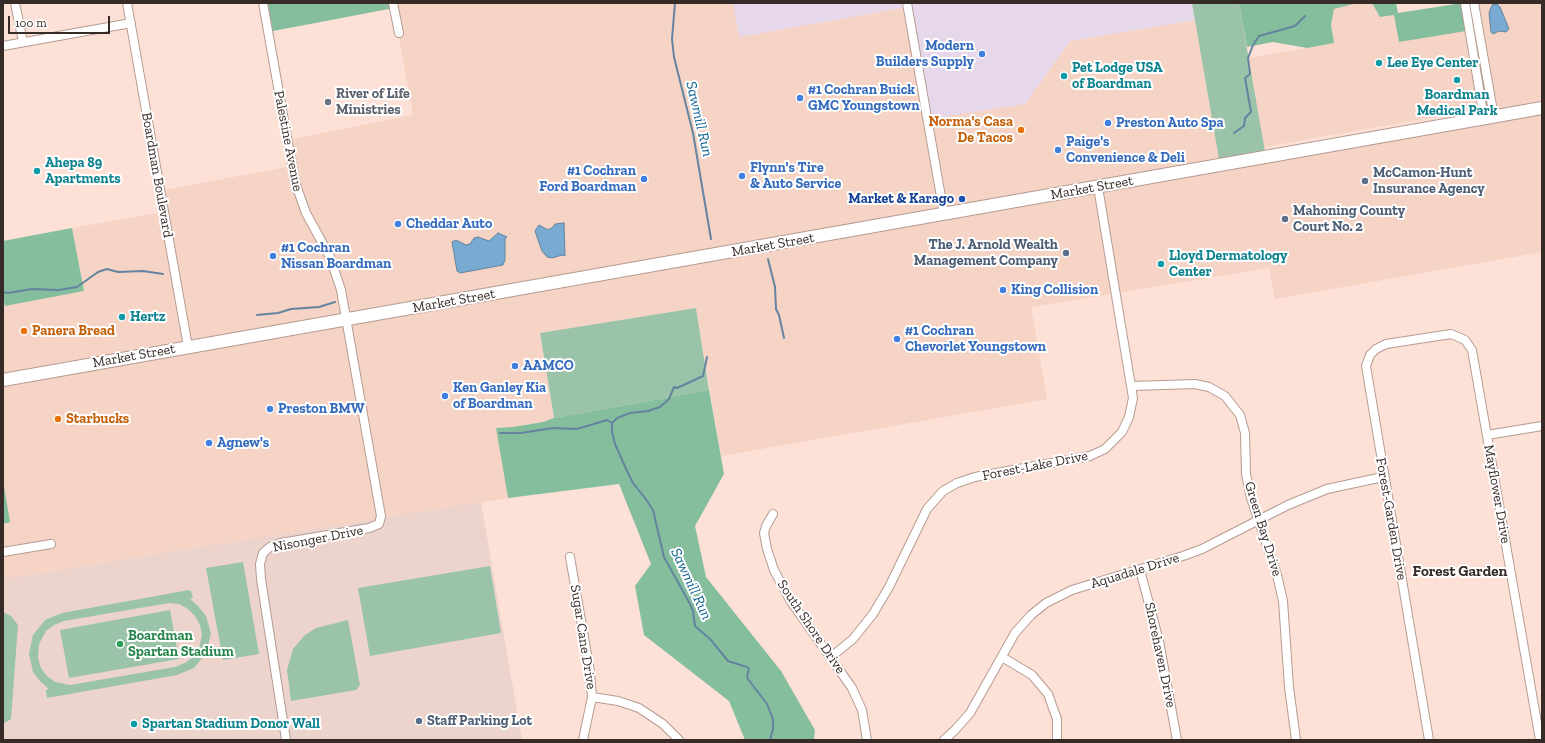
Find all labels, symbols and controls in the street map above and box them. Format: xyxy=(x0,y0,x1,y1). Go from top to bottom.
scale bar xyxy=(10,8,112,34)
text: 100 m xyxy=(15,16,47,30)
place label: Modern Builders Supply xyxy=(876,38,974,70)
marker: Modern Builders Supply xyxy=(977,49,987,59)
place label: Lee Eye Center xyxy=(1387,55,1478,71)
marker: Lee Eye Center xyxy=(1374,58,1384,68)
place label: Pet Lodge USA of Boardman xyxy=(1072,60,1163,92)
marker: Pet Lodge USA of Boardman xyxy=(1059,71,1069,81)
marker: Boardman Medical Park xyxy=(1452,75,1462,85)
water label: Sawmill Run xyxy=(682,80,716,158)
place label: #1 Cochran Buick GMC Youngstown xyxy=(808,82,920,114)
place label: River of Life Ministries xyxy=(336,86,410,118)
place label: Boardman Medical Park xyxy=(1417,87,1497,120)
street label: Palestine Avenue xyxy=(270,89,306,193)
marker: #1 Cochran Buick GMC Youngstown xyxy=(795,93,805,103)
marker: River of Life Ministries xyxy=(323,97,333,107)
street label: Boardman Boulevard xyxy=(138,111,176,239)
place label: Norma's Casa De Tacos xyxy=(928,114,1013,146)
place label: Preston Auto Spa xyxy=(1116,115,1224,131)
marker: Preston Auto Spa xyxy=(1103,118,1113,128)
marker: Norma's Casa De Tacos xyxy=(1016,125,1026,135)
place label: Paige's Convenience & Deli xyxy=(1066,134,1185,166)
marker: Paige's Convenience & Deli xyxy=(1053,145,1063,155)
place label: Ahepa 89 Apartments xyxy=(45,155,121,188)
place label: Flynn's Tire & Auto Service xyxy=(750,160,841,192)
place label: #1 Cochran Ford Boardman xyxy=(539,163,636,196)
place label: McCamon-Hunt Insurance Agency xyxy=(1373,165,1485,198)
marker: Ahepa 89 Apartments xyxy=(32,166,42,176)
marker: Flynn's Tire & Auto Service xyxy=(737,171,747,181)
street label: Market Street xyxy=(1049,172,1135,204)
marker: #1 Cochran Ford Boardman xyxy=(639,174,649,184)
marker: McCamon-Hunt Insurance Agency xyxy=(1360,176,1370,186)
place label: Market & Karago xyxy=(848,191,954,207)
marker: Market & Karago xyxy=(957,194,967,204)
place label: Mahoning County Court No. 2 xyxy=(1293,203,1405,236)
marker: Mahoning County Court No. 2 xyxy=(1280,214,1290,224)
place label: Cheddar Auto xyxy=(406,216,492,232)
marker: Cheddar Auto xyxy=(393,219,403,229)
street label: Market Street xyxy=(730,229,816,261)
place label: The J. Arnold Wealth Management Company xyxy=(914,237,1058,270)
place label: #1 Cochran Nissan Boardman xyxy=(281,240,391,272)
marker: The J. Arnold Wealth Management Company xyxy=(1061,248,1071,258)
place label: Lloyd Dermatology Center xyxy=(1169,248,1287,280)
marker: #1 Cochran Nissan Boardman xyxy=(268,251,278,261)
marker: Lloyd Dermatology Center xyxy=(1156,259,1166,269)
place label: King Collision xyxy=(1011,282,1098,298)
street label: Market Street xyxy=(411,285,497,317)
marker: King Collision xyxy=(998,285,1008,295)
place label: Hertz xyxy=(130,309,166,325)
marker: Hertz xyxy=(117,312,127,322)
place label: Panera Bread xyxy=(32,323,115,339)
place label: #1 Cochran Chevorlet Youngstown xyxy=(905,323,1046,356)
marker: Panera Bread xyxy=(19,326,29,336)
marker: #1 Cochran Chevorlet Youngstown xyxy=(892,334,902,344)
street label: Market Street xyxy=(91,340,177,372)
place label: AAMCO xyxy=(523,358,574,374)
marker: AAMCO xyxy=(510,361,520,371)
place label: Ken Ganley Kia of Boardman xyxy=(453,380,546,412)
marker: Ken Ganley Kia of Boardman xyxy=(440,391,450,401)
place label: Preston BMW xyxy=(278,401,365,417)
marker: Preston BMW xyxy=(265,404,275,414)
place label: Starbucks xyxy=(66,411,129,427)
marker: Starbucks xyxy=(53,414,63,424)
place label: Agnew's xyxy=(217,435,269,451)
marker: Agnew's xyxy=(204,438,214,448)
street label: Mayflower Drive xyxy=(1480,443,1514,545)
street label: Forest-Lake Drive xyxy=(981,448,1089,484)
street label: Forest-Garden Drive xyxy=(1372,456,1410,582)
street label: Green Bay Drive xyxy=(1241,480,1285,578)
street label: Nisonger Drive xyxy=(271,522,365,556)
water label: Sawmill Run xyxy=(667,545,715,623)
street label: Aquadale Drive xyxy=(1089,550,1181,592)
district label: Forest Garden xyxy=(1413,563,1507,581)
street label: South Shore Drive xyxy=(773,577,849,677)
street label: Sugar Cane Drive xyxy=(566,584,600,690)
street label: Shorehaven Drive xyxy=(1141,601,1179,709)
place label: Boardman Spartan Stadium xyxy=(128,628,234,660)
marker: Boardman Spartan Stadium xyxy=(115,639,125,649)
place label: Staff Parking Lot xyxy=(427,713,532,729)
place label: Spartan Stadium Donor Wall xyxy=(142,716,320,732)
marker: Staff Parking Lot xyxy=(414,716,424,726)
marker: Spartan Stadium Donor Wall xyxy=(129,719,139,729)

